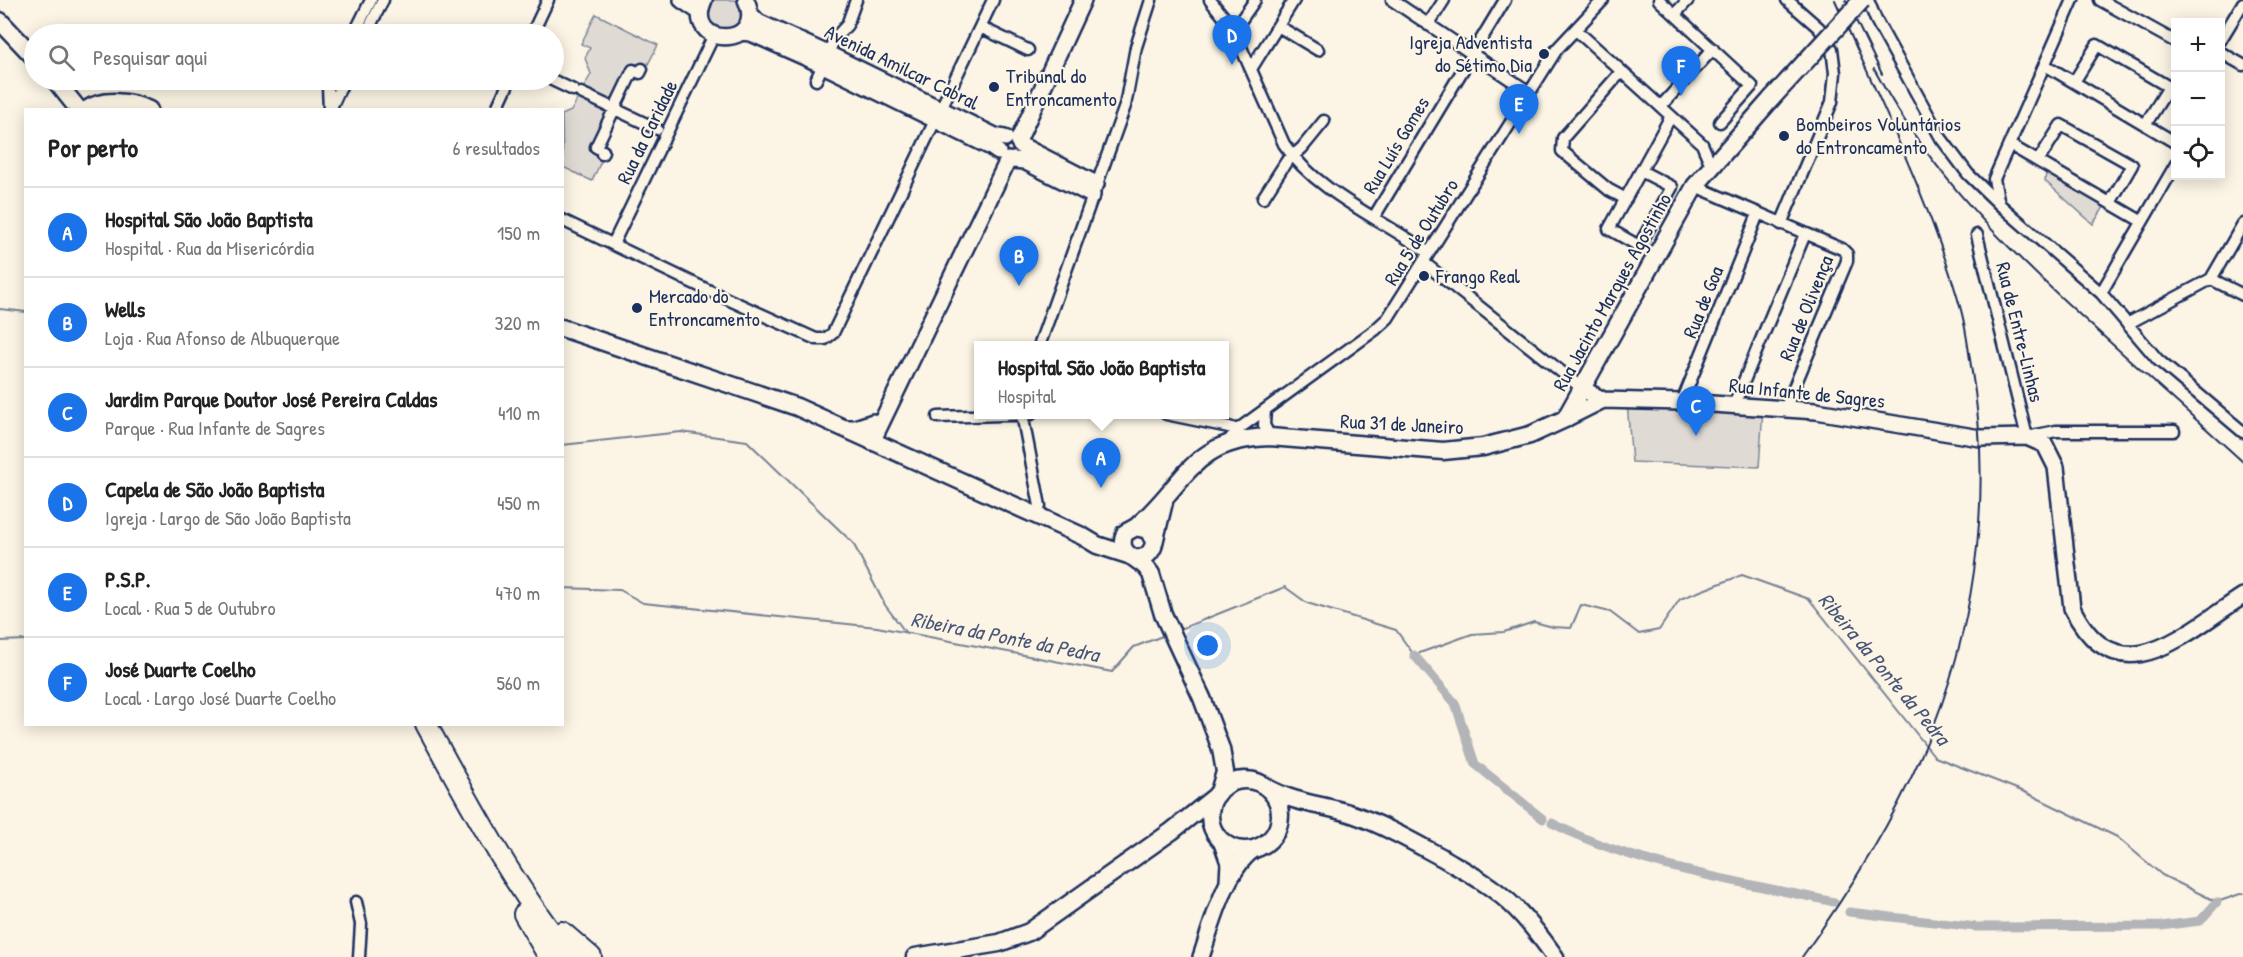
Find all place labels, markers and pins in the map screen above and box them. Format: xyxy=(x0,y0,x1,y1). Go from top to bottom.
pin: D xyxy=(1212,16,1252,65)
place label: Igreja Adventista do Sétimo Dia xyxy=(1409,28,1532,78)
pin: F xyxy=(1662,46,1700,96)
marker: Igreja Adventista do Sétimo Dia xyxy=(1537,47,1551,61)
place label: Tribunal do Entroncamento xyxy=(1006,62,1117,112)
marker: Tribunal do Entroncamento xyxy=(987,80,1001,94)
pin: E xyxy=(1500,84,1538,134)
place label: Bombeiros Voluntários do Entroncamento xyxy=(1796,110,1961,160)
marker: Bombeiros Voluntários do Entroncamento xyxy=(1777,129,1791,143)
pin: B xyxy=(1000,236,1038,286)
place label: Frango Real xyxy=(1435,262,1521,289)
marker: Frango Real xyxy=(1417,269,1431,283)
place label: Mercado do Entroncamento xyxy=(649,282,760,332)
marker: Mercado do Entroncamento xyxy=(630,301,644,315)
pin: C xyxy=(1676,386,1716,436)
pin: A xyxy=(1082,438,1120,488)

